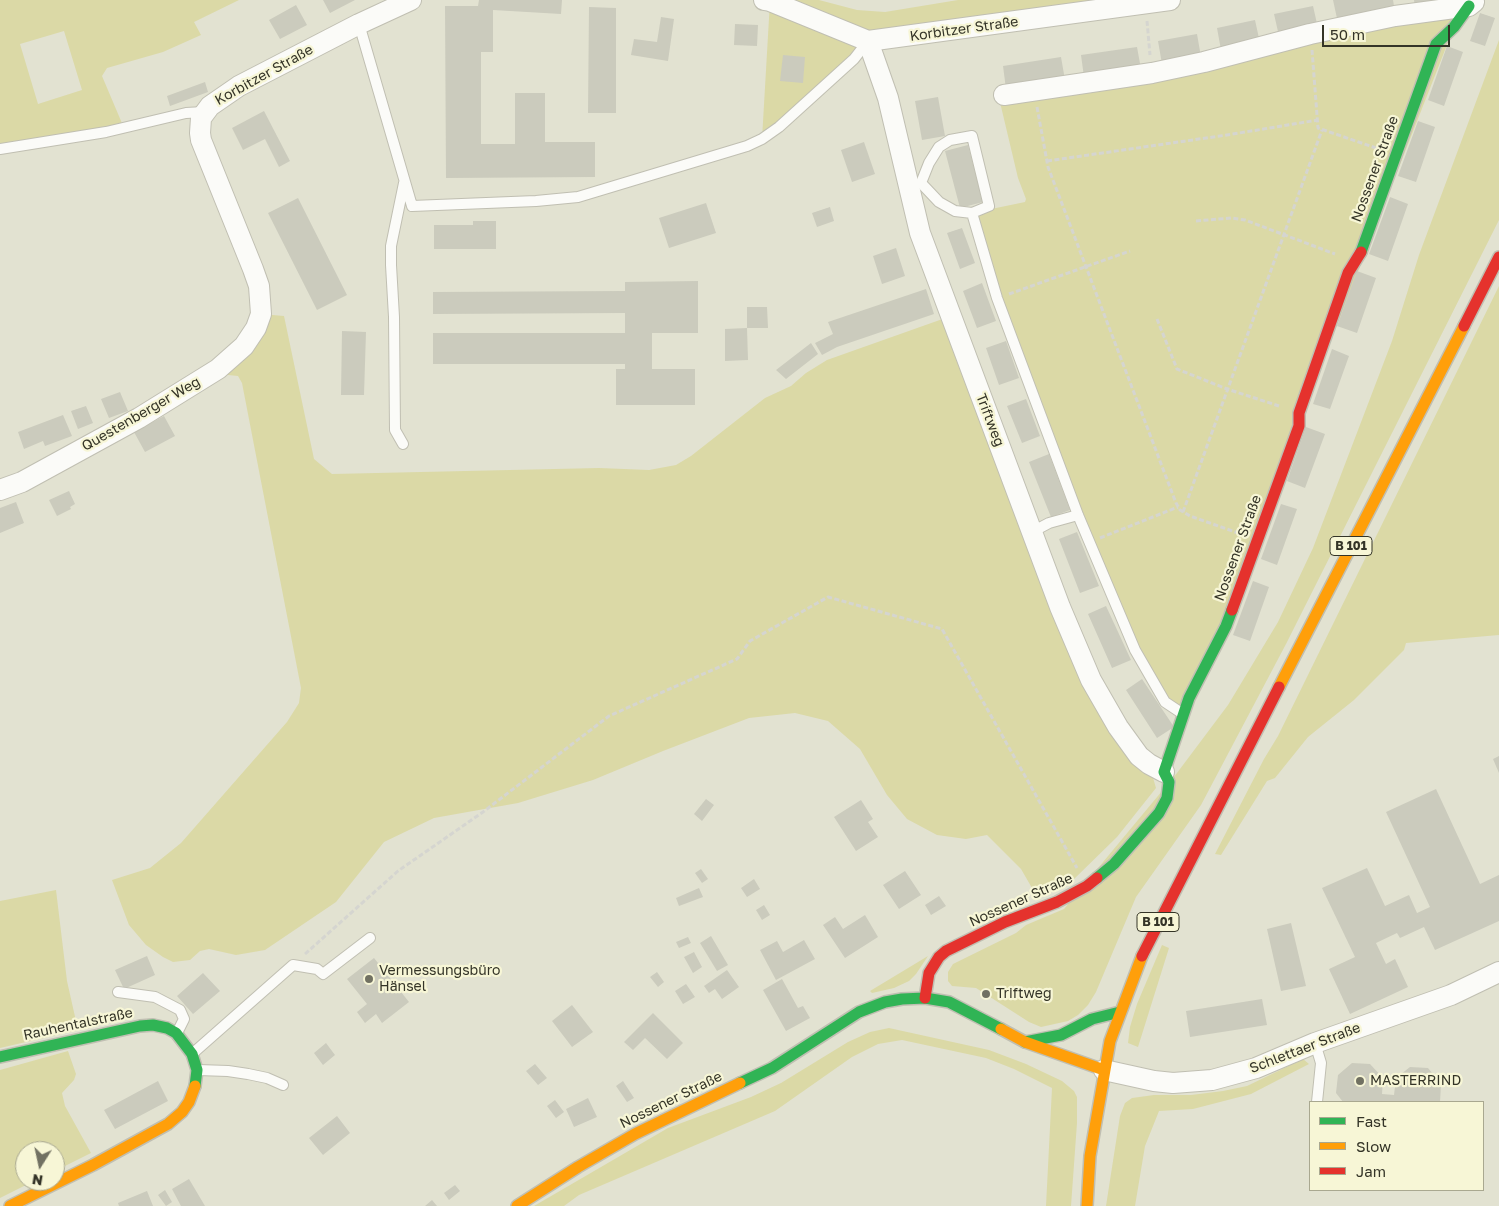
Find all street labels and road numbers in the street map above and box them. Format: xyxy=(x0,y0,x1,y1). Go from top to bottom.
street label: Korbitzer Straße xyxy=(909,13,1019,45)
street label: Korbitzer Straße xyxy=(212,41,316,109)
street label: Nossener Straße xyxy=(1348,114,1402,224)
street label: Questenberger Weg xyxy=(79,373,203,455)
street label: Triftweg xyxy=(972,391,1008,449)
street label: Nossener Straße xyxy=(1211,493,1265,603)
road number: B 101 xyxy=(1330,536,1372,556)
street label: Nossener Straße xyxy=(967,870,1075,930)
road number: B 101 xyxy=(1137,912,1179,932)
street label: Rauhentalstraße xyxy=(22,1004,134,1044)
street label: Schlettaer Straße xyxy=(1247,1019,1363,1077)
street label: Nossener Straße xyxy=(617,1068,725,1132)

